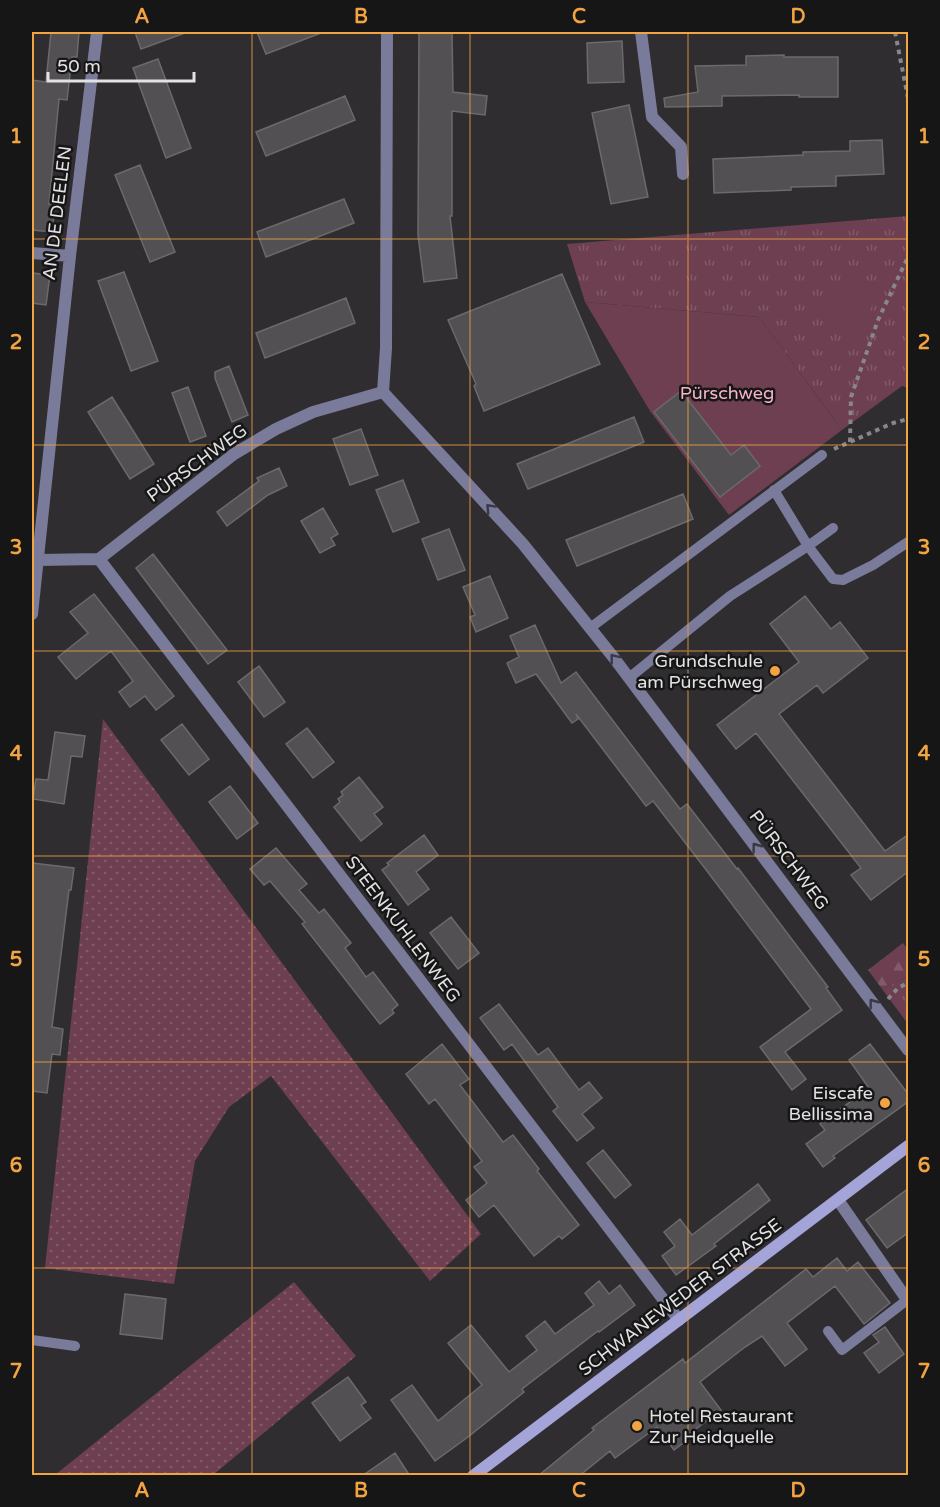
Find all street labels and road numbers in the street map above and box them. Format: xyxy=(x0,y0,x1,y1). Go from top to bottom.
street label: AN DE DEELEN xyxy=(38,145,76,281)
street label: PÜRSCHWEG xyxy=(142,419,252,507)
street label: PÜRSCHWEG xyxy=(744,806,834,914)
street label: STEENKUHLENWEG xyxy=(341,851,465,1007)
street label: SCHWANEWEDER STRASSE xyxy=(574,1214,786,1380)

